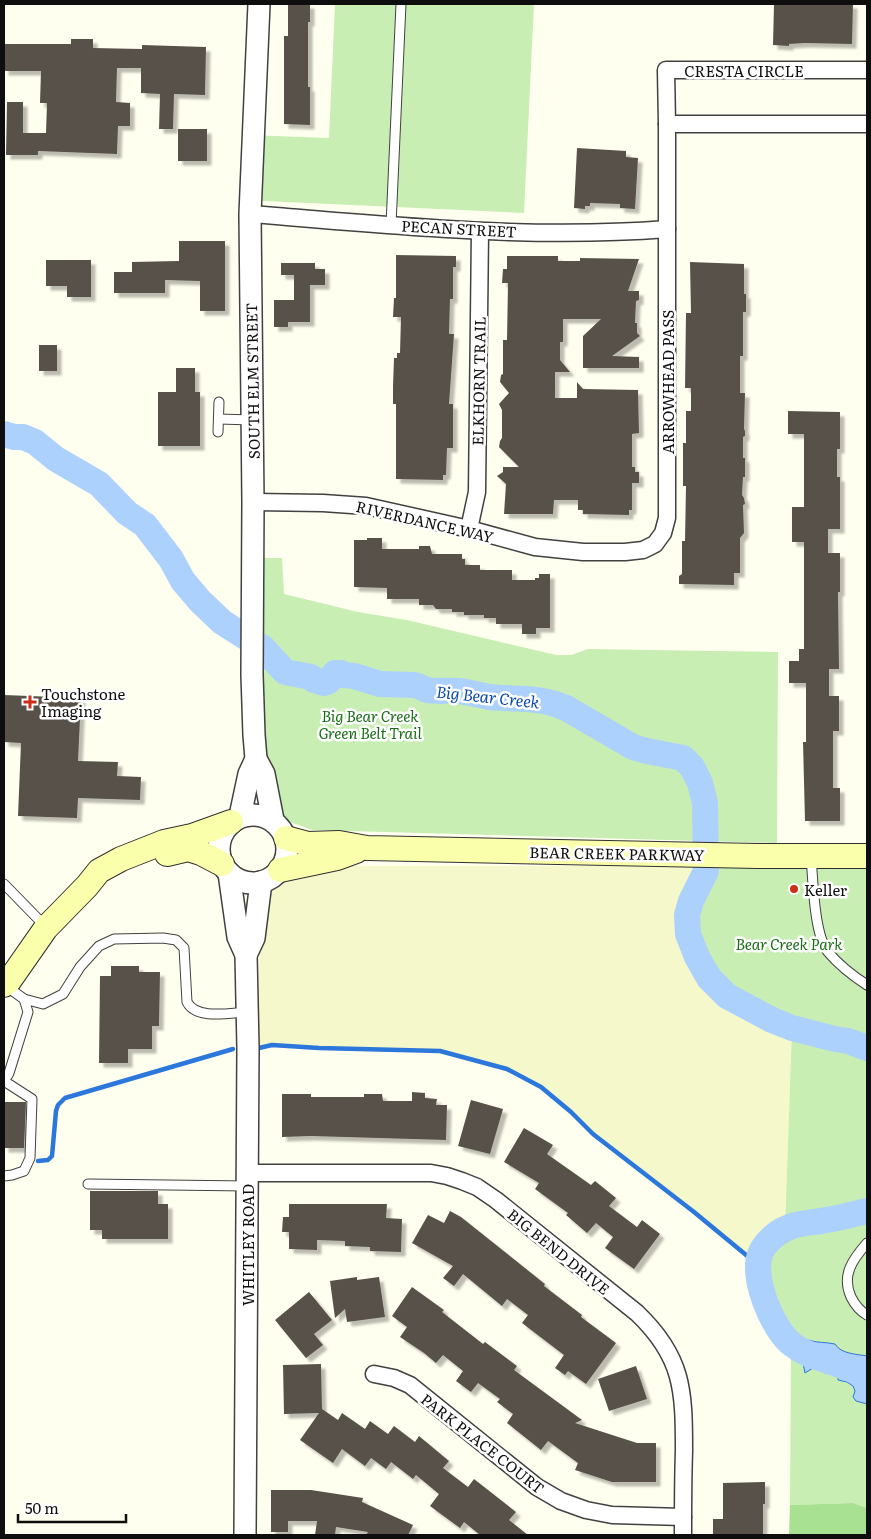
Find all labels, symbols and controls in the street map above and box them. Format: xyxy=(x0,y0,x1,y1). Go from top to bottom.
street label: CRESTA CIRCLE xyxy=(684,59,804,82)
street label: PECAN STREET xyxy=(401,213,517,243)
street label: SOUTH ELM STREET xyxy=(239,303,265,459)
street label: ARROWHEAD PASS xyxy=(656,310,679,454)
street label: ELKHORN TRAIL xyxy=(465,316,491,446)
street label: RIVERDANCE WAY xyxy=(354,494,496,548)
water label: Big Bear Creek xyxy=(435,679,541,713)
place label: Touchstone Imaging xyxy=(41,682,126,722)
marker: Touchstone Imaging xyxy=(23,695,37,709)
park label: Big Bear Creek Green Belt Trail xyxy=(318,704,422,744)
street label: BEAR CREEK PARKWAY xyxy=(529,840,705,866)
place label: Keller xyxy=(804,878,847,901)
marker: Keller xyxy=(788,883,800,895)
park label: Bear Creek Park xyxy=(736,932,843,955)
street label: WHITLEY ROAD xyxy=(236,1184,259,1306)
street label: BIG BEND DRIVE xyxy=(503,1202,615,1300)
street label: PARK PLACE COURT xyxy=(416,1387,550,1499)
scale bar xyxy=(18,1492,125,1524)
text: 50 m xyxy=(25,1496,59,1519)

